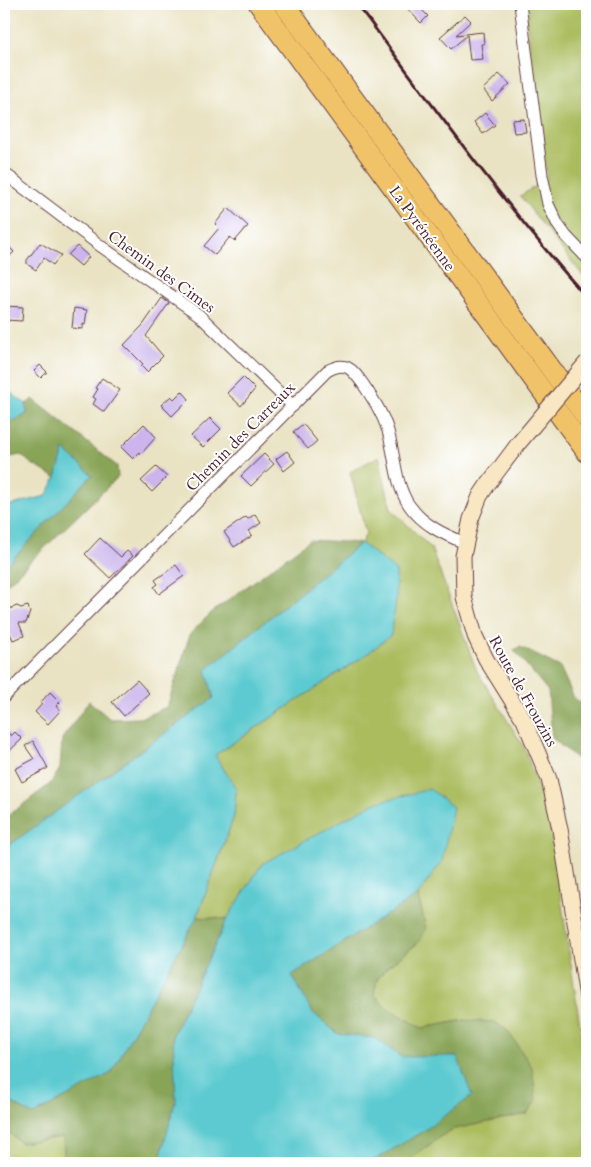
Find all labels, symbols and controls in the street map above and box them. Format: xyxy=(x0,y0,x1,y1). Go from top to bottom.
street label: La Pyrénéenne xyxy=(384,181,461,276)
street label: Chemin des Cimes xyxy=(103,225,220,318)
street label: Chemin des Carreaux xyxy=(181,377,300,496)
street label: Route de Frouzins xyxy=(484,632,563,751)

